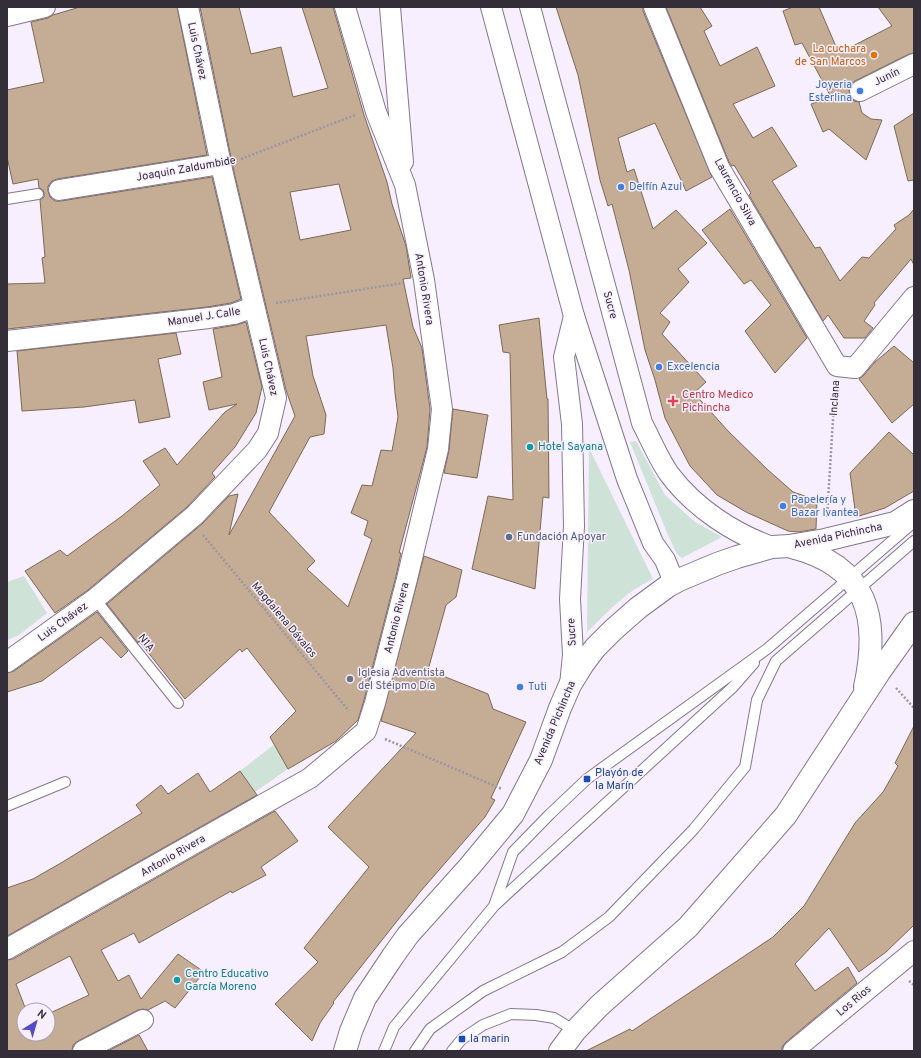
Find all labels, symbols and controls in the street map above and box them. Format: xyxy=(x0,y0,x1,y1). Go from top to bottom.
street label: Luis Chávez xyxy=(184,21,210,81)
place label: La cuchara de San Marcos xyxy=(795,42,866,69)
marker: La cuchara de San Marcos xyxy=(869,50,879,60)
street label: Junín xyxy=(872,65,902,89)
place label: Joyeria Esterlina xyxy=(809,78,852,105)
marker: Joyeria Esterlina xyxy=(855,86,865,96)
street label: Joaquin Zaldumbide xyxy=(135,153,237,185)
street label: Laurencio Silva xyxy=(711,156,759,228)
place label: Delfín Azul xyxy=(629,180,682,194)
marker: Delfín Azul xyxy=(616,182,626,192)
street label: Antonio Rivera xyxy=(411,252,437,326)
street label: Sucre xyxy=(600,290,620,320)
street label: Manuel J. Calle xyxy=(167,304,241,330)
street label: Luis Chávez xyxy=(255,337,281,397)
place label: Excelencia xyxy=(667,360,720,374)
marker: Excelencia xyxy=(654,362,664,372)
street label: Inclana xyxy=(827,379,843,416)
place label: Centro Medico Pichincha xyxy=(682,388,753,415)
marker: Centro Medico Pichincha xyxy=(667,395,679,407)
place label: Hotel Sayana xyxy=(538,440,603,454)
marker: Hotel Sayana xyxy=(525,442,535,452)
place label: Papelería y Bazar Ivantea xyxy=(791,493,859,520)
marker: Papelería y Bazar Ivantea xyxy=(778,501,788,511)
street label: Avenida Pichincha xyxy=(792,520,884,552)
place label: Fundación Apoyar xyxy=(517,530,607,544)
marker: Fundación Apoyar xyxy=(504,532,514,542)
street label: Magdalena Dávalos xyxy=(248,579,320,661)
street label: Antonio Rivera xyxy=(381,581,413,655)
street label: Luis Chávez xyxy=(35,599,91,645)
street label: Sucre xyxy=(564,617,580,646)
street label: N1A xyxy=(135,631,157,655)
place label: Iglesia Adventista del Stéipmo Día xyxy=(358,666,445,693)
marker: Iglesia Adventista del Stéipmo Día xyxy=(345,674,355,684)
street label: Avenida Pichincha xyxy=(531,679,579,767)
place label: Tuti xyxy=(528,680,547,694)
marker: Tuti xyxy=(515,682,525,692)
place label: Playón de la Marín xyxy=(595,766,643,793)
marker: Playón de la Marín xyxy=(582,774,592,784)
street label: Antonio Rivera xyxy=(138,832,208,880)
place label: Centro Educativo García Moreno xyxy=(185,967,269,994)
marker: Centro Educativo García Moreno xyxy=(172,975,182,985)
street label: Los Rios xyxy=(834,982,874,1020)
north arrow xyxy=(16,1002,56,1042)
text: N xyxy=(34,1007,49,1023)
place label: la marin xyxy=(470,1032,510,1046)
marker: la marin xyxy=(457,1034,467,1044)

